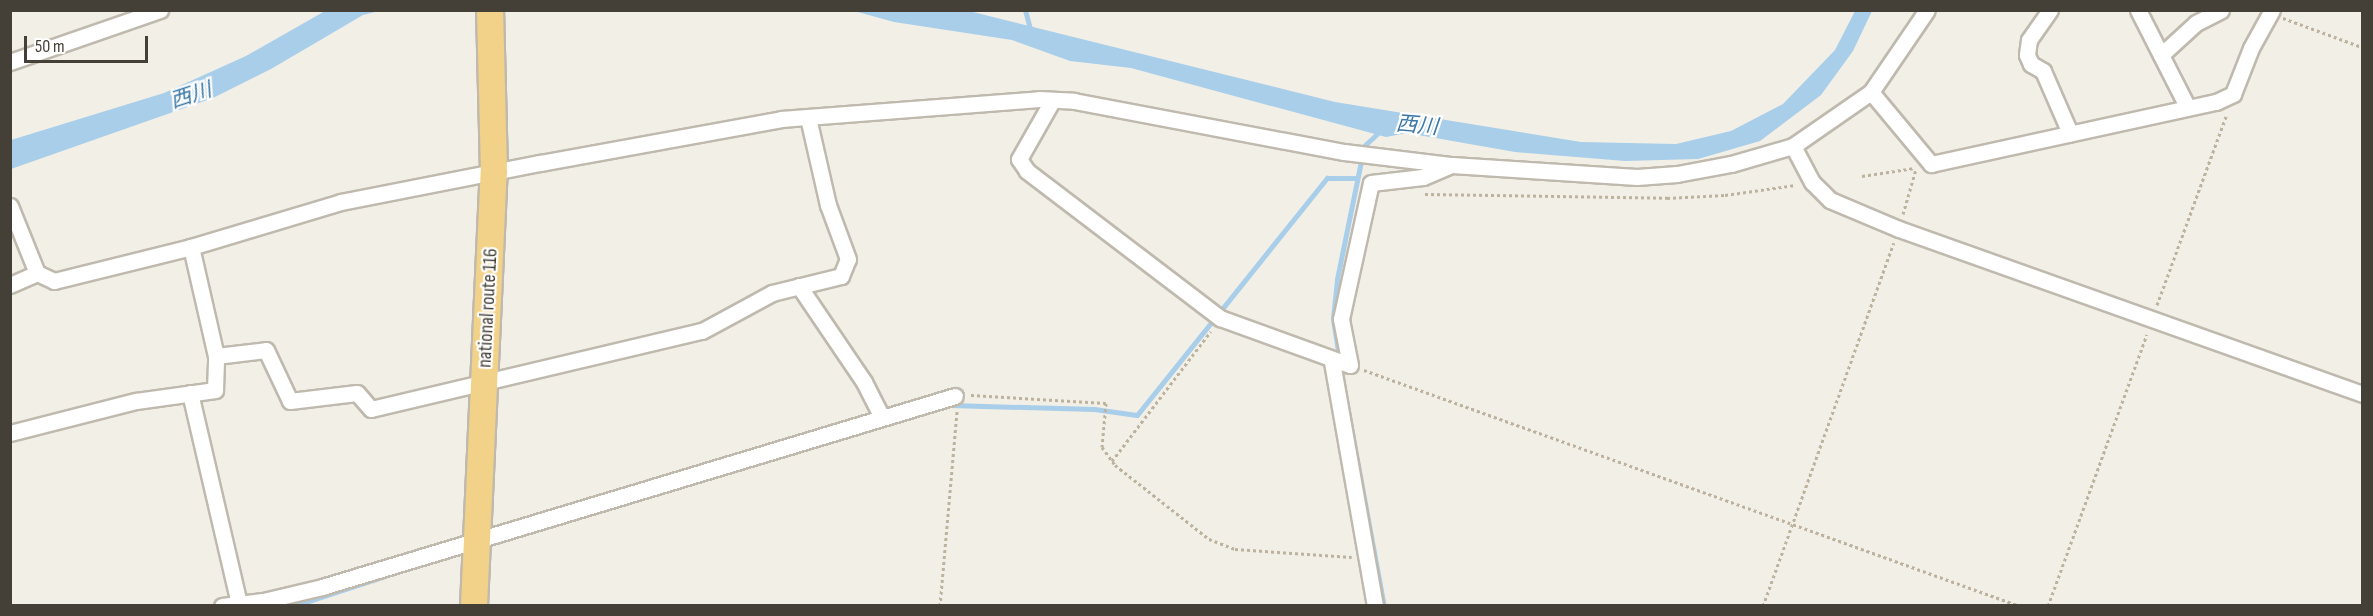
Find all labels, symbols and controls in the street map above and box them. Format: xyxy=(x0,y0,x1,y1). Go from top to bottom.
scale bar xyxy=(27,24,152,62)
text: 50 m xyxy=(35,36,65,57)
water label: 西川 xyxy=(167,78,215,114)
water label: 西川 xyxy=(1395,112,1439,140)
street label: national route 116 xyxy=(473,248,503,368)

